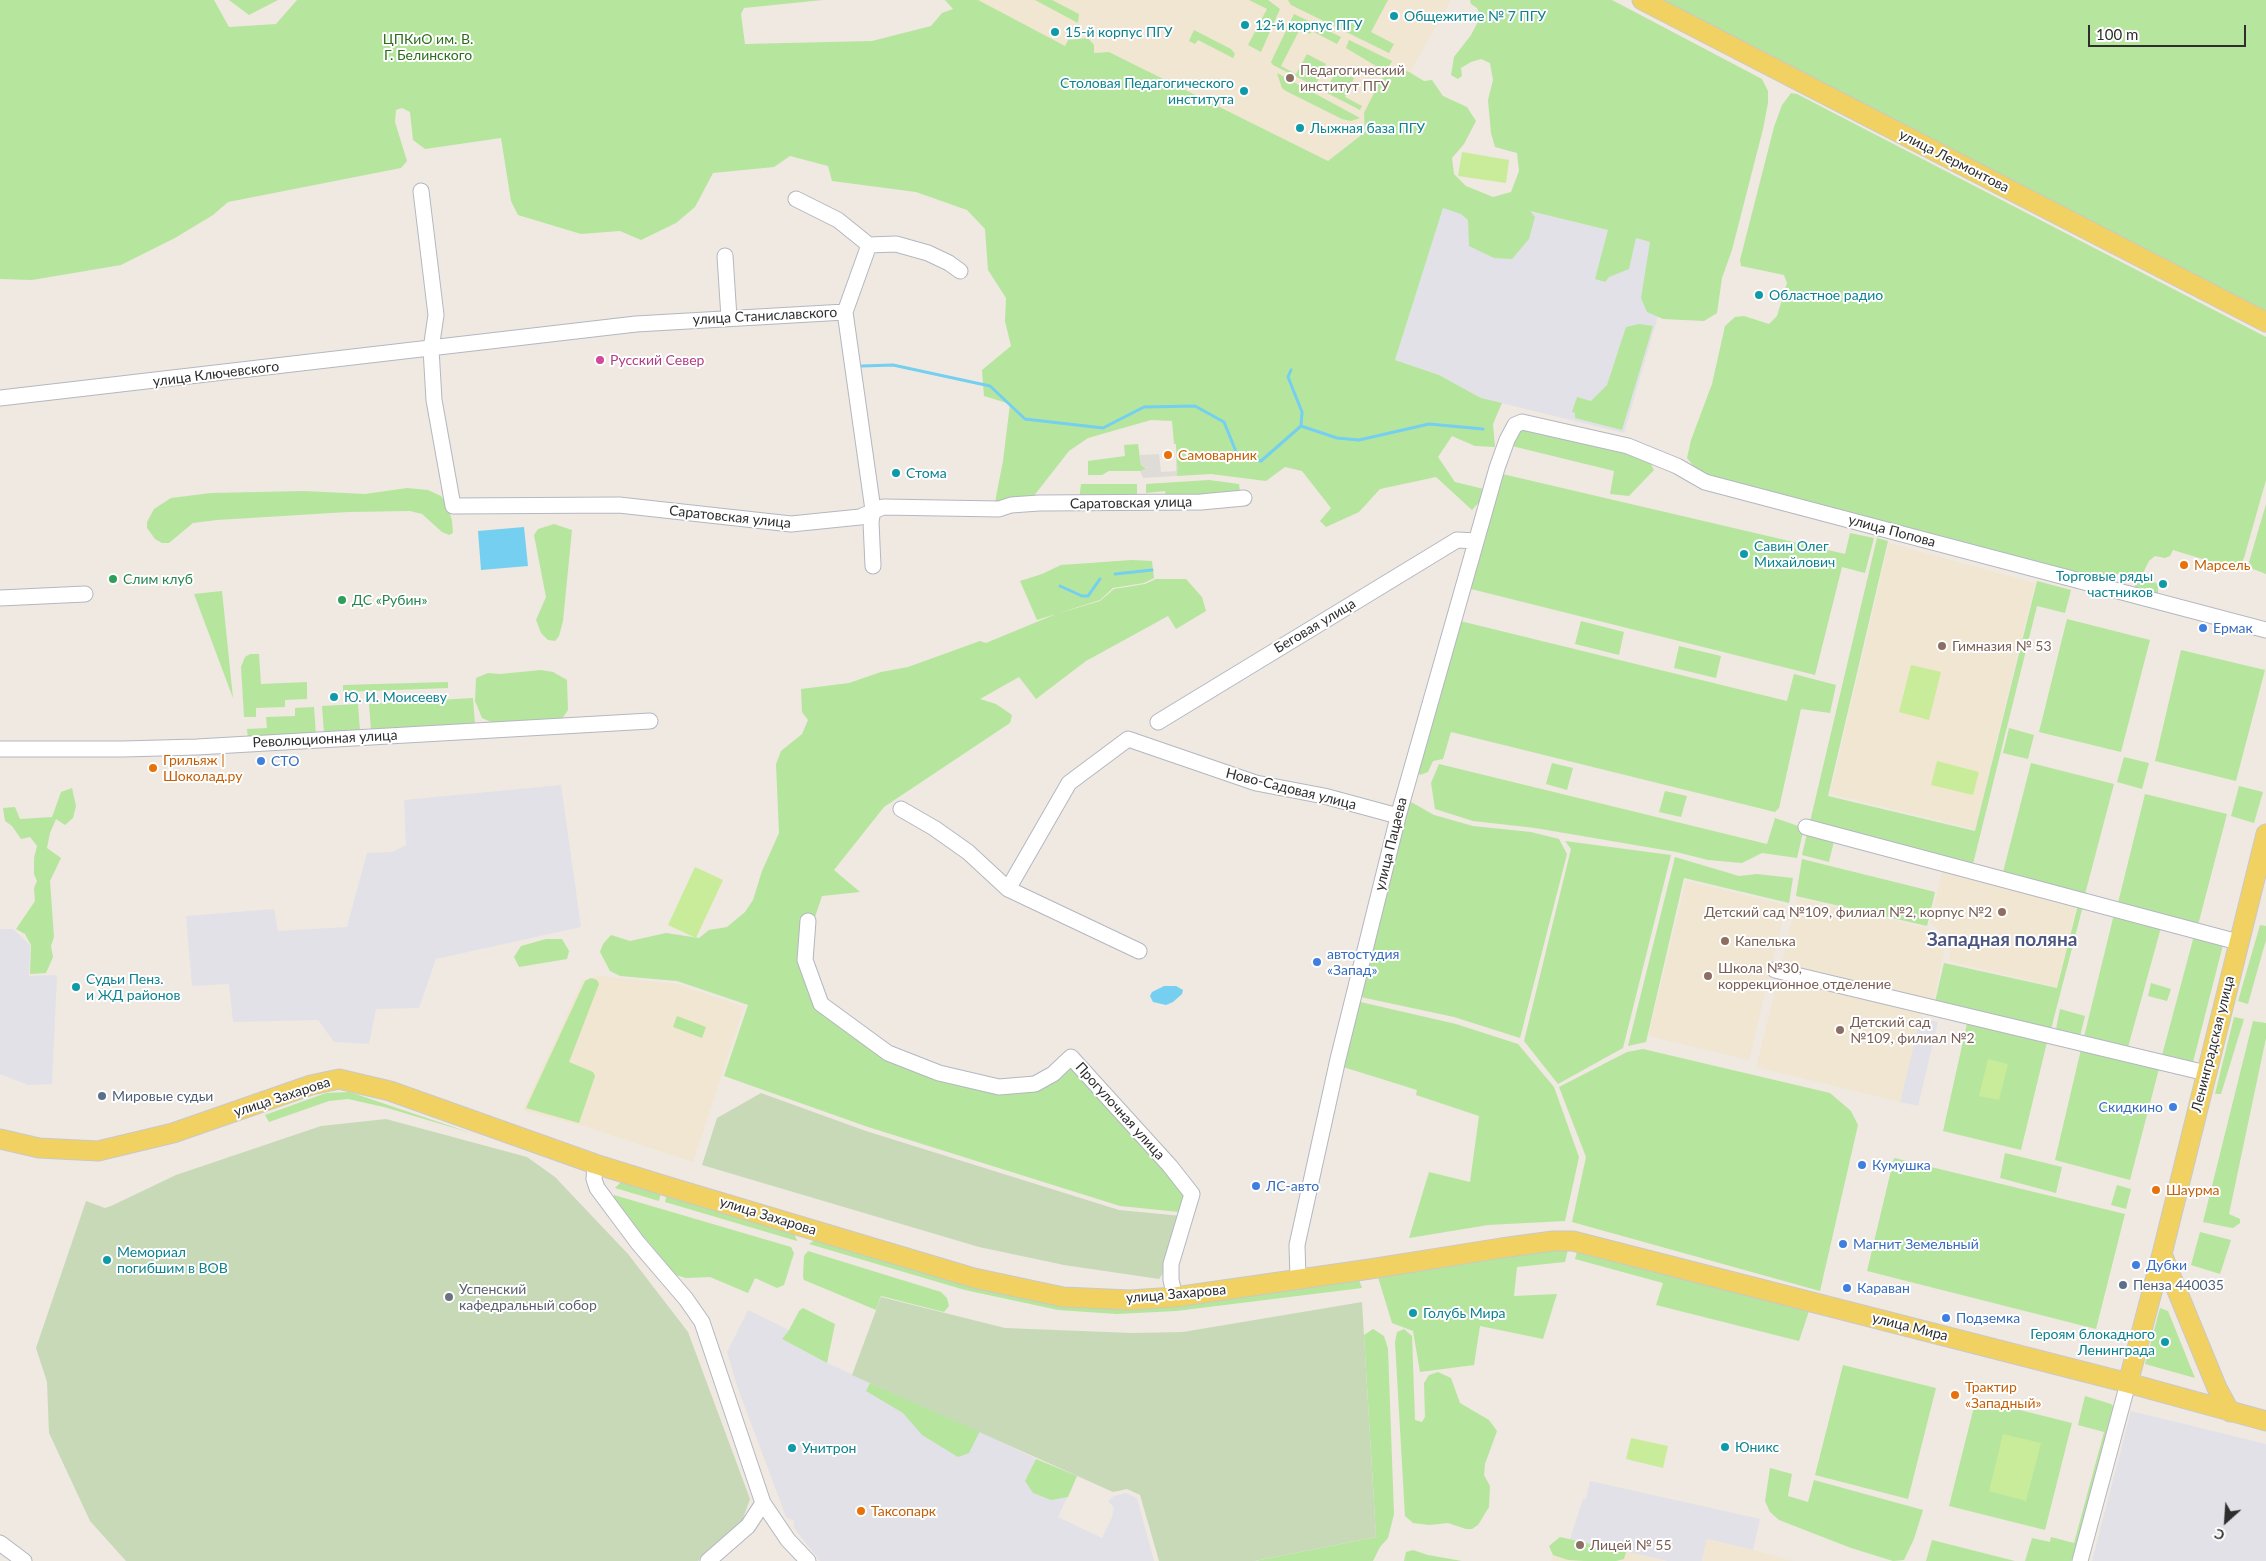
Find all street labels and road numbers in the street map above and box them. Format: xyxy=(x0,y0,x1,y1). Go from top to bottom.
street label: улица Лермонтова xyxy=(1896,126,2012,196)
street label: улица Станиславского xyxy=(692,304,838,328)
street label: улица Ключевского xyxy=(152,358,280,390)
street label: Саратовская улица xyxy=(1070,494,1192,512)
street label: Саратовская улица xyxy=(668,502,792,532)
street label: улица Попова xyxy=(1847,511,1937,551)
street label: Беговая улица xyxy=(1271,595,1359,657)
street label: Революционная улица xyxy=(252,727,398,751)
street label: Ново-Садовая улица xyxy=(1224,765,1358,813)
street label: улица Пацаева xyxy=(1371,796,1411,892)
street label: Ленинградская улица xyxy=(2188,974,2238,1114)
street label: Прогулочная улица xyxy=(1072,1059,1168,1163)
street label: улица Захарова xyxy=(232,1074,332,1120)
street label: улица Захарова xyxy=(718,1193,818,1239)
street label: улица Захарова xyxy=(1125,1281,1227,1307)
street label: улица Мира xyxy=(1870,1309,1950,1345)

